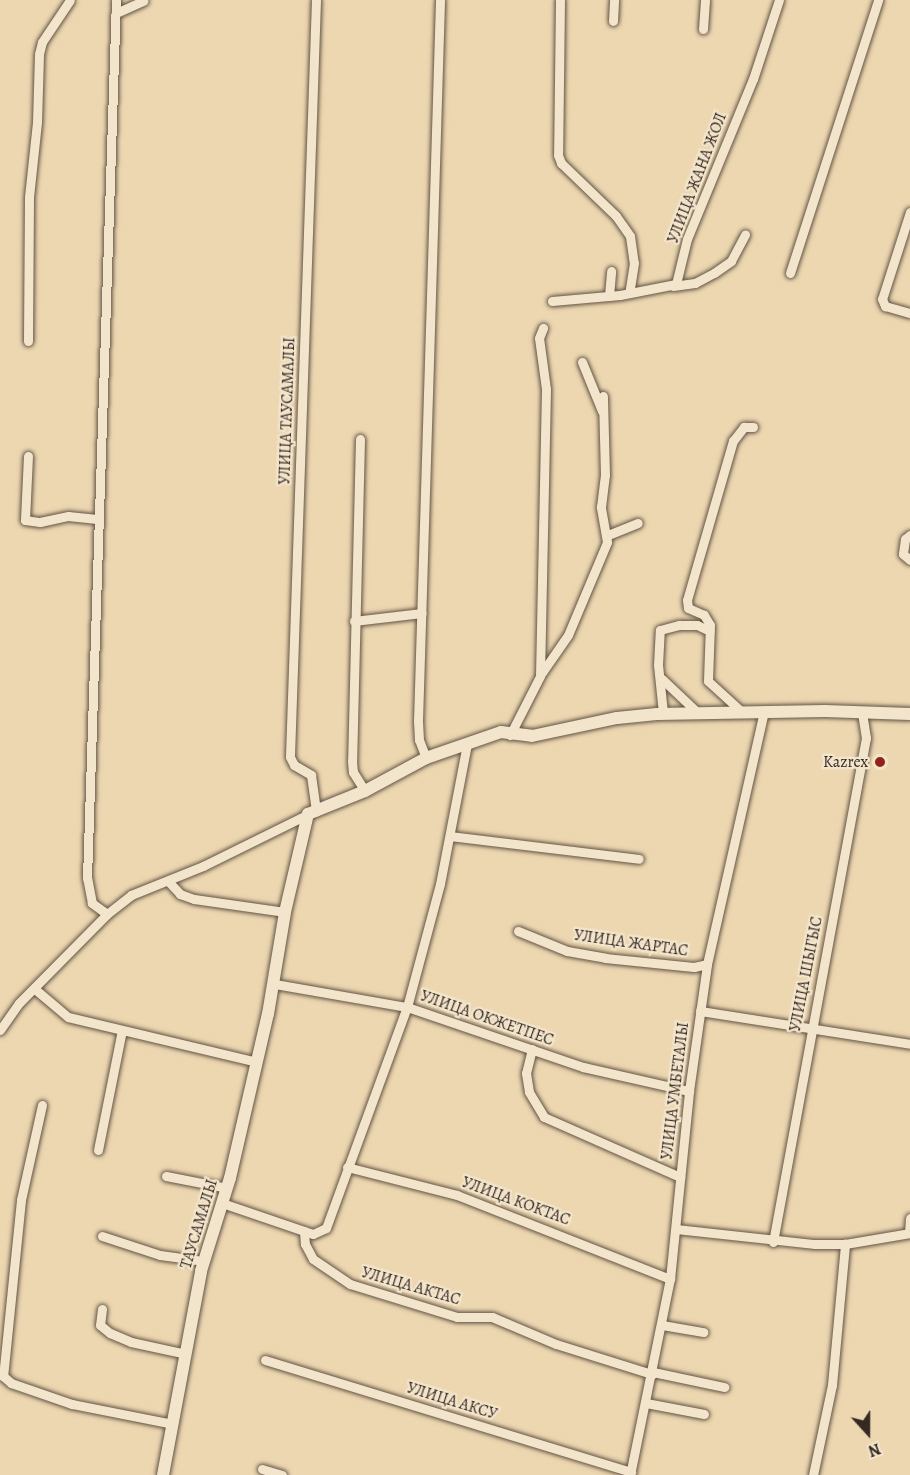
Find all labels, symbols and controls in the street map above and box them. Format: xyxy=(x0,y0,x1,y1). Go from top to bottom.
street label: УЛИЦА ЖАНА ЖОЛ xyxy=(663,110,731,246)
street label: УЛИЦА ТАУСАМАЛЫ xyxy=(275,337,299,485)
place label: Kazrex xyxy=(823,752,868,772)
marker: Kazrex xyxy=(873,755,887,769)
street label: УЛИЦА ШЫГЫС xyxy=(785,915,827,1033)
street label: УЛИЦА ЖАРТАС xyxy=(573,925,689,961)
street label: УЛИЦА ОКЖЕТПЕС xyxy=(418,986,556,1050)
street label: УЛИЦА УМБЕТАЛЫ xyxy=(657,1021,693,1161)
street label: УЛИЦА КОКТАС xyxy=(459,1173,573,1229)
street label: ТАУСАМАЛЫ xyxy=(176,1177,222,1271)
street label: УЛИЦА АКТАС xyxy=(359,1263,463,1309)
street label: УЛИЦА АКСУ xyxy=(404,1378,500,1424)
north arrow xyxy=(838,1403,898,1463)
text: N xyxy=(865,1437,884,1462)

